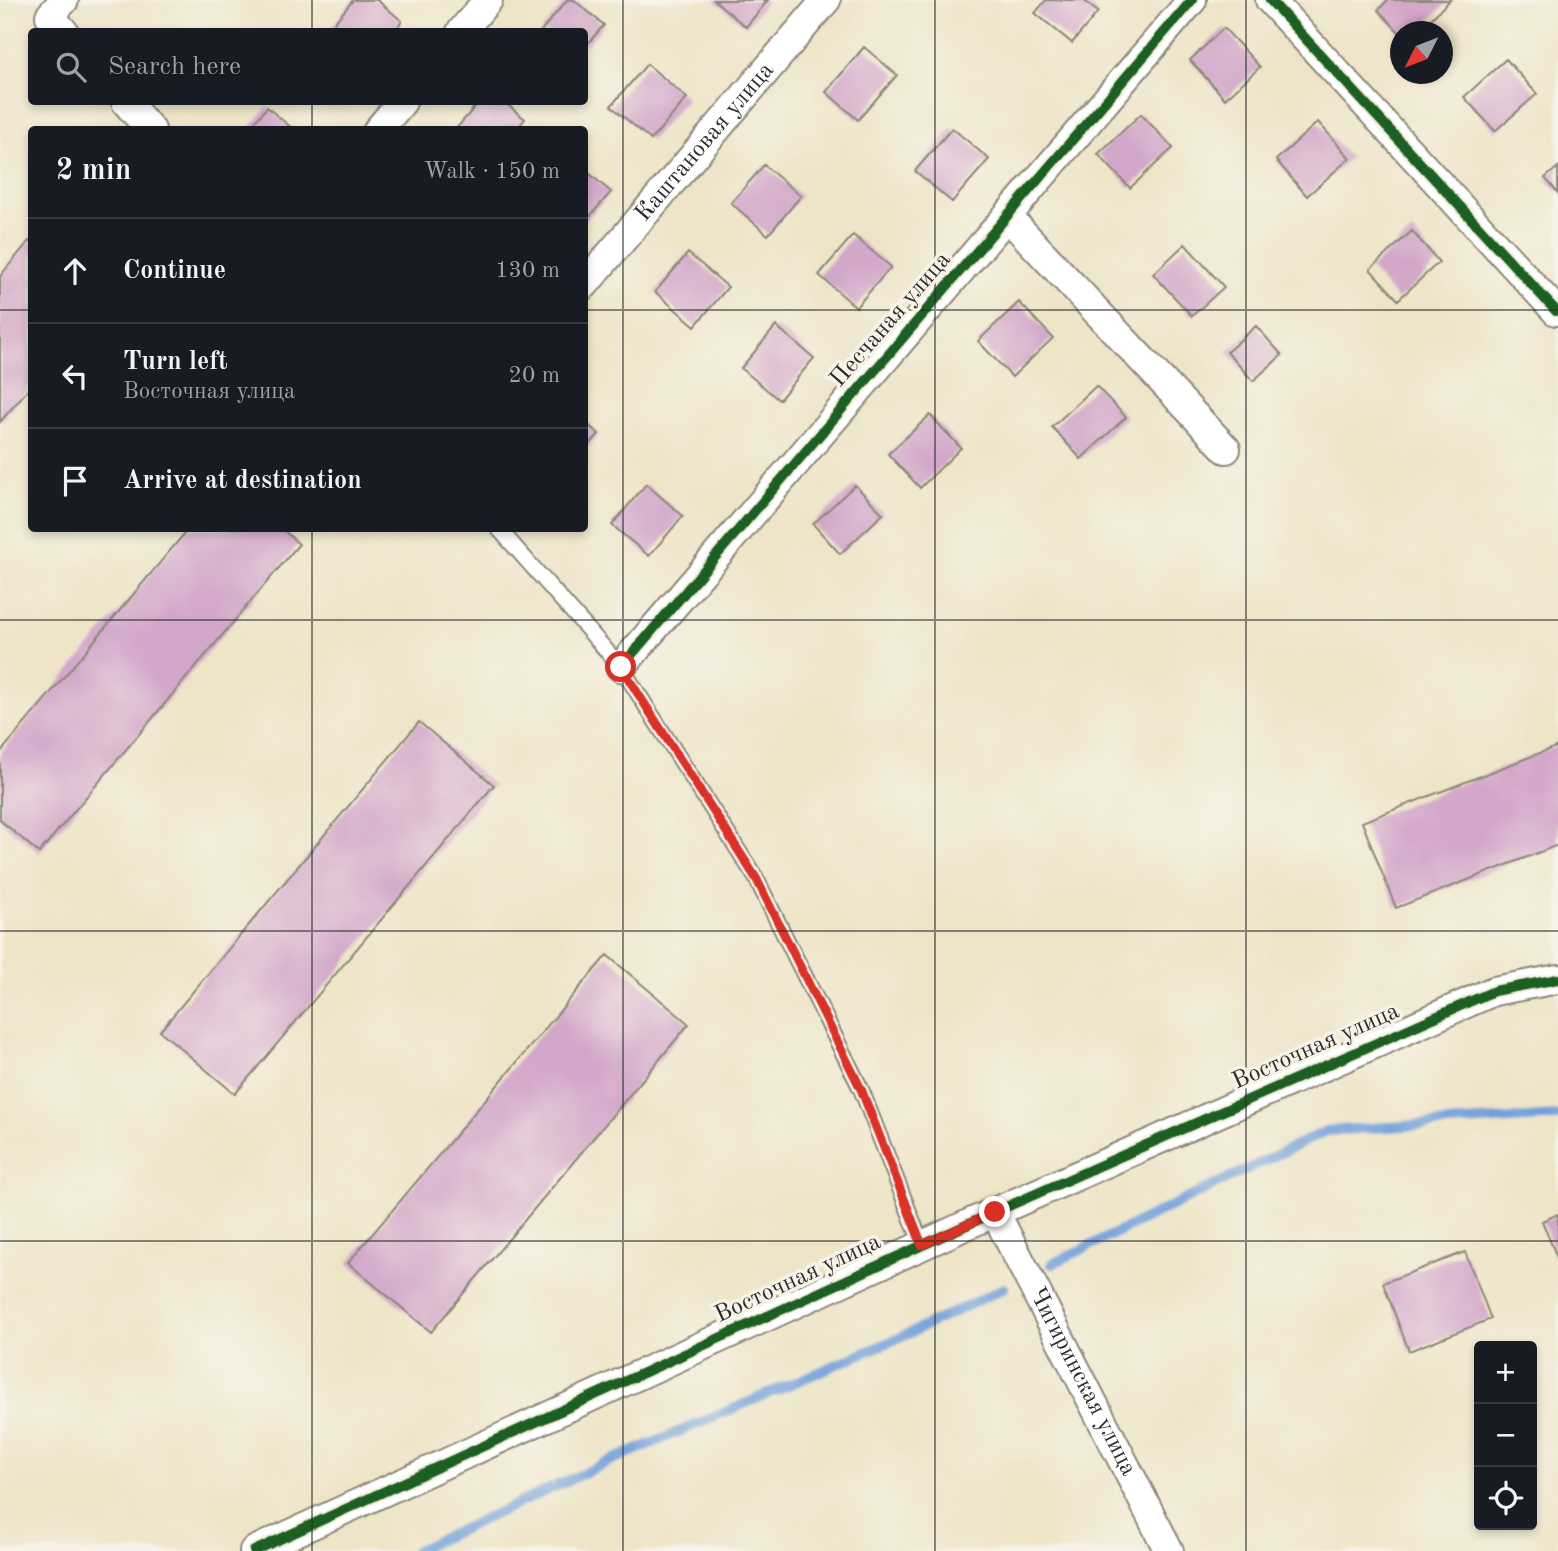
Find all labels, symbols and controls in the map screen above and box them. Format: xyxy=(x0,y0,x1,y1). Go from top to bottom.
north arrow xyxy=(1390,21,1453,84)
search box xyxy=(28,28,588,105)
icon: search xyxy=(52,48,90,86)
text: Search here xyxy=(108,54,241,80)
street label: Каштановая улица xyxy=(631,58,779,226)
text: 2 min xyxy=(56,156,131,186)
text: Walk · 150 m xyxy=(424,160,560,183)
street label: Песчаная улица xyxy=(826,248,956,392)
icon: ahead xyxy=(56,252,94,290)
text: Continue xyxy=(123,258,226,284)
text: 130 m xyxy=(495,259,560,282)
text: Turn left xyxy=(123,349,228,375)
icon: left xyxy=(56,357,94,395)
text: 20 m xyxy=(509,364,560,387)
text: Восточная улица xyxy=(123,380,295,403)
icon: arrive xyxy=(56,462,94,500)
text: Arrive at destination xyxy=(123,468,362,494)
route start xyxy=(605,651,636,682)
street label: Восточная улица xyxy=(1229,999,1403,1095)
route end xyxy=(979,1196,1010,1227)
street label: Восточная улица xyxy=(711,1230,885,1328)
street label: Чигиринская улица xyxy=(1024,1284,1140,1480)
map controls xyxy=(1474,1341,1537,1530)
button: + xyxy=(1474,1341,1537,1404)
button: − xyxy=(1474,1404,1537,1467)
button: locate xyxy=(1474,1467,1537,1530)

